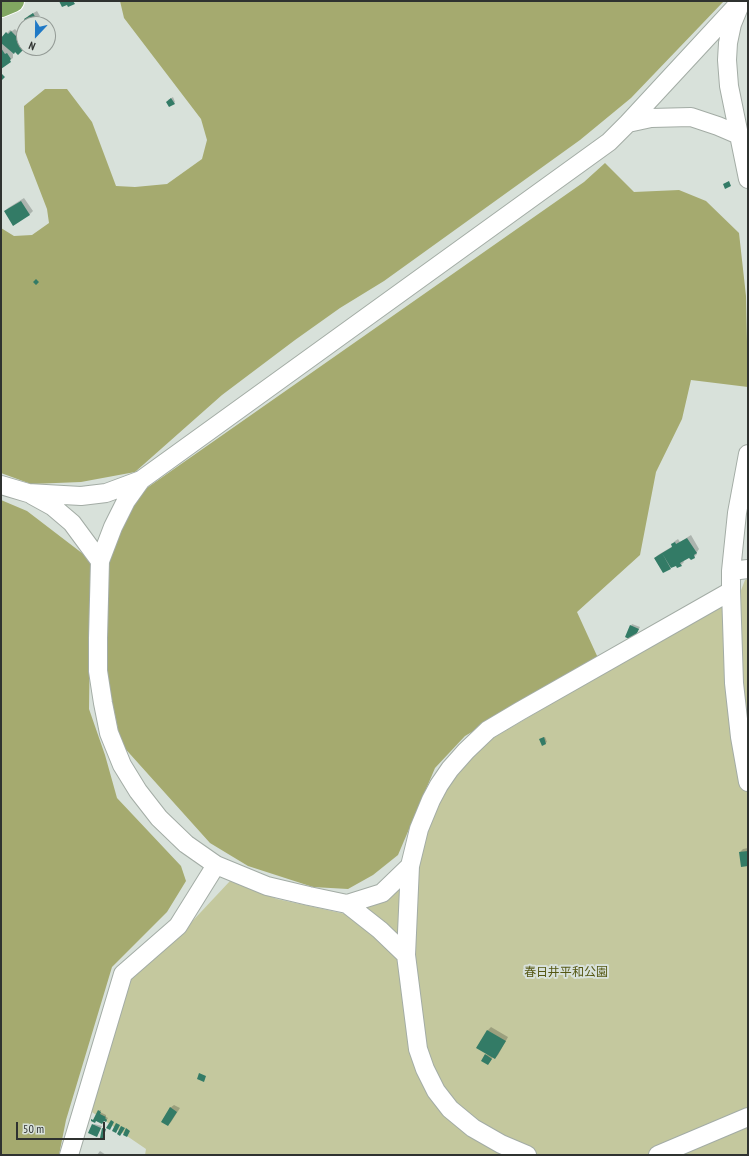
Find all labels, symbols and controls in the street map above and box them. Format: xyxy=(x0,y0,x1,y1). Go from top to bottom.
north arrow xyxy=(16,16,56,56)
text: N xyxy=(27,39,37,54)
park label: 春日井平和公園 xyxy=(524,966,608,980)
scale bar xyxy=(18,1114,107,1140)
text: 50 m xyxy=(23,1121,44,1136)

